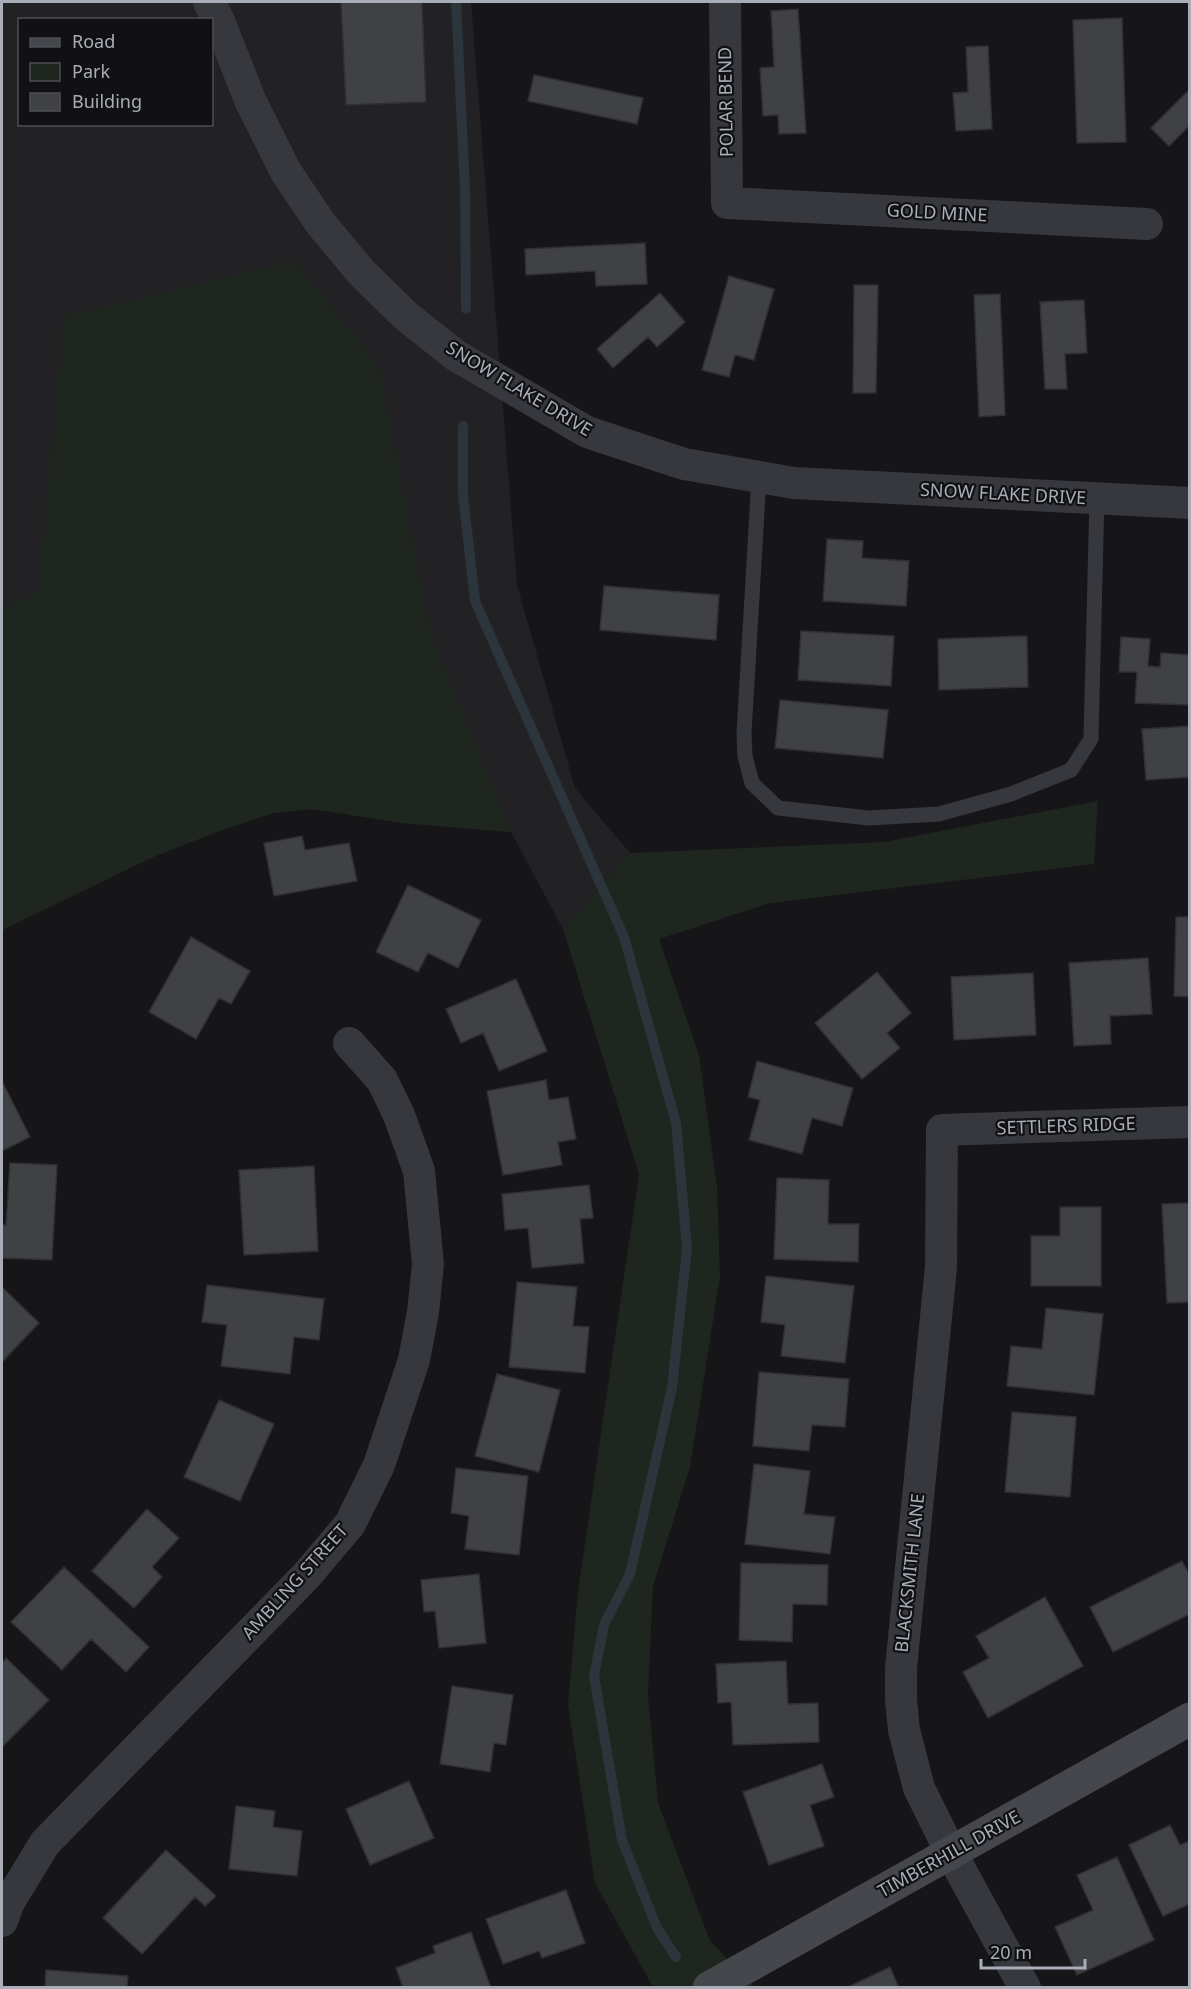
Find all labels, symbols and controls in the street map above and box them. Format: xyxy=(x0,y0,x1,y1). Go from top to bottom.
legend xyxy=(18,18,213,126)
text: Road xyxy=(72,29,115,53)
street label: POLAR BEND xyxy=(712,47,738,157)
text: Park xyxy=(72,59,110,83)
text: Building xyxy=(72,89,142,113)
street label: GOLD MINE xyxy=(886,197,988,227)
street label: SNOW FLAKE DRIVE xyxy=(442,335,597,441)
street label: SNOW FLAKE DRIVE xyxy=(919,477,1087,509)
street label: SETTLERS RIDGE xyxy=(996,1111,1136,1139)
street label: BLACKSMITH LANE xyxy=(889,1492,929,1654)
street label: AMBLING STREET xyxy=(236,1518,353,1644)
street label: TIMBERHILL DRIVE xyxy=(873,1804,1024,1902)
scale bar xyxy=(981,1932,1084,1970)
text: 20 m xyxy=(990,1940,1032,1964)

